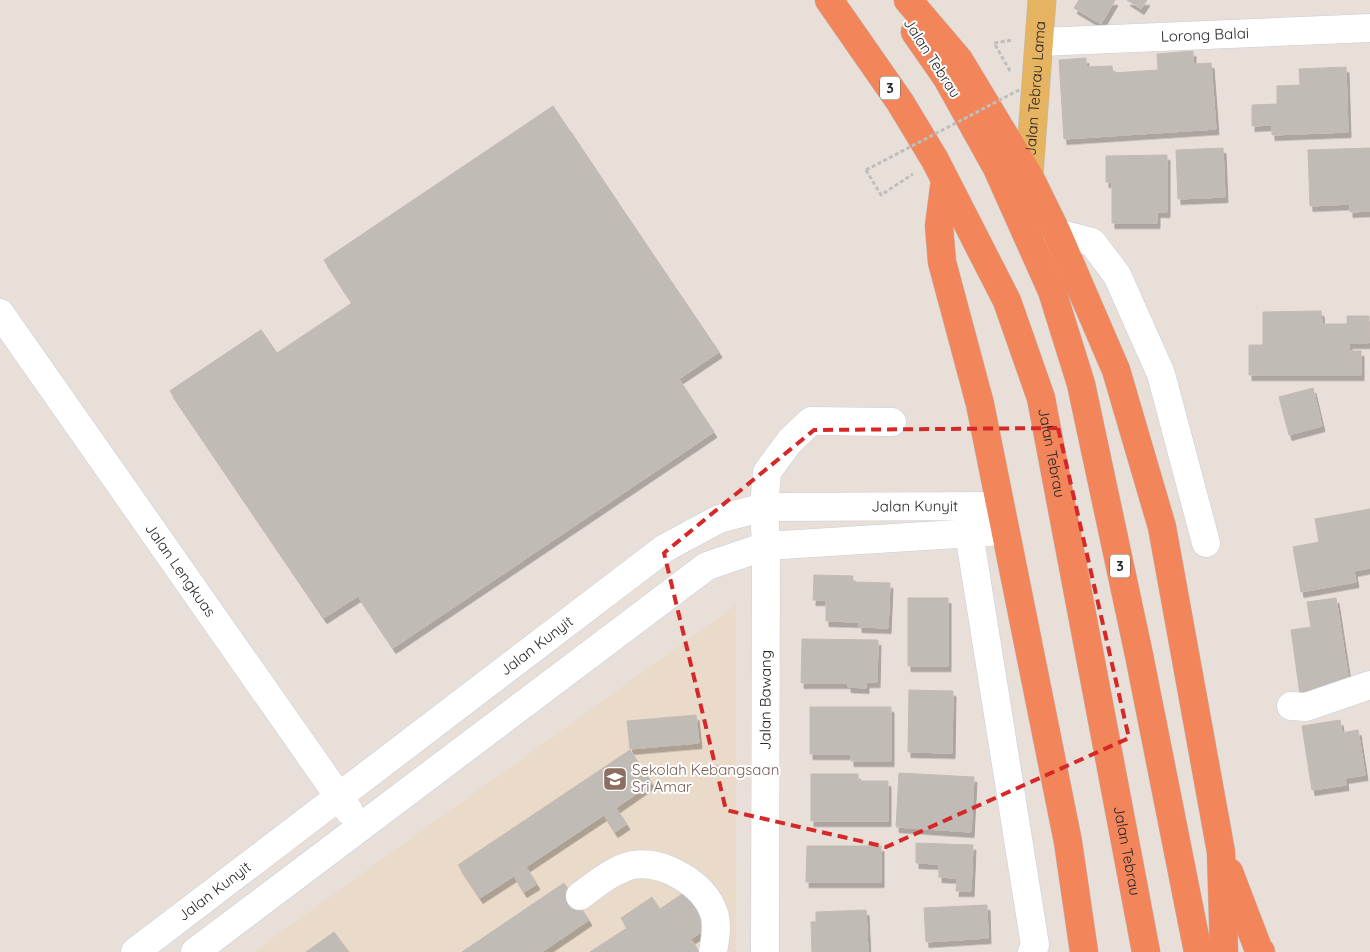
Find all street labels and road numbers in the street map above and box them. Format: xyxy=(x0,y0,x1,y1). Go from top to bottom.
street label: Jalan Tebrau xyxy=(900,14,965,101)
street label: Jalan Tebrau Lama xyxy=(1021,20,1049,156)
street label: Lorong Balai xyxy=(1160,23,1249,46)
road number: 3 xyxy=(880,76,900,100)
street label: Jalan Tebrau xyxy=(1034,406,1070,499)
street label: Jalan Kunyit xyxy=(871,496,958,516)
street label: Jalan Lengkuas xyxy=(141,519,220,620)
road number: 3 xyxy=(1110,554,1130,578)
street label: Jalan Kunyit xyxy=(496,612,577,679)
street label: Jalan Bawang xyxy=(755,650,775,750)
street label: Jalan Tebrau xyxy=(1110,804,1145,897)
street label: Jalan Kunyit xyxy=(174,857,255,925)

